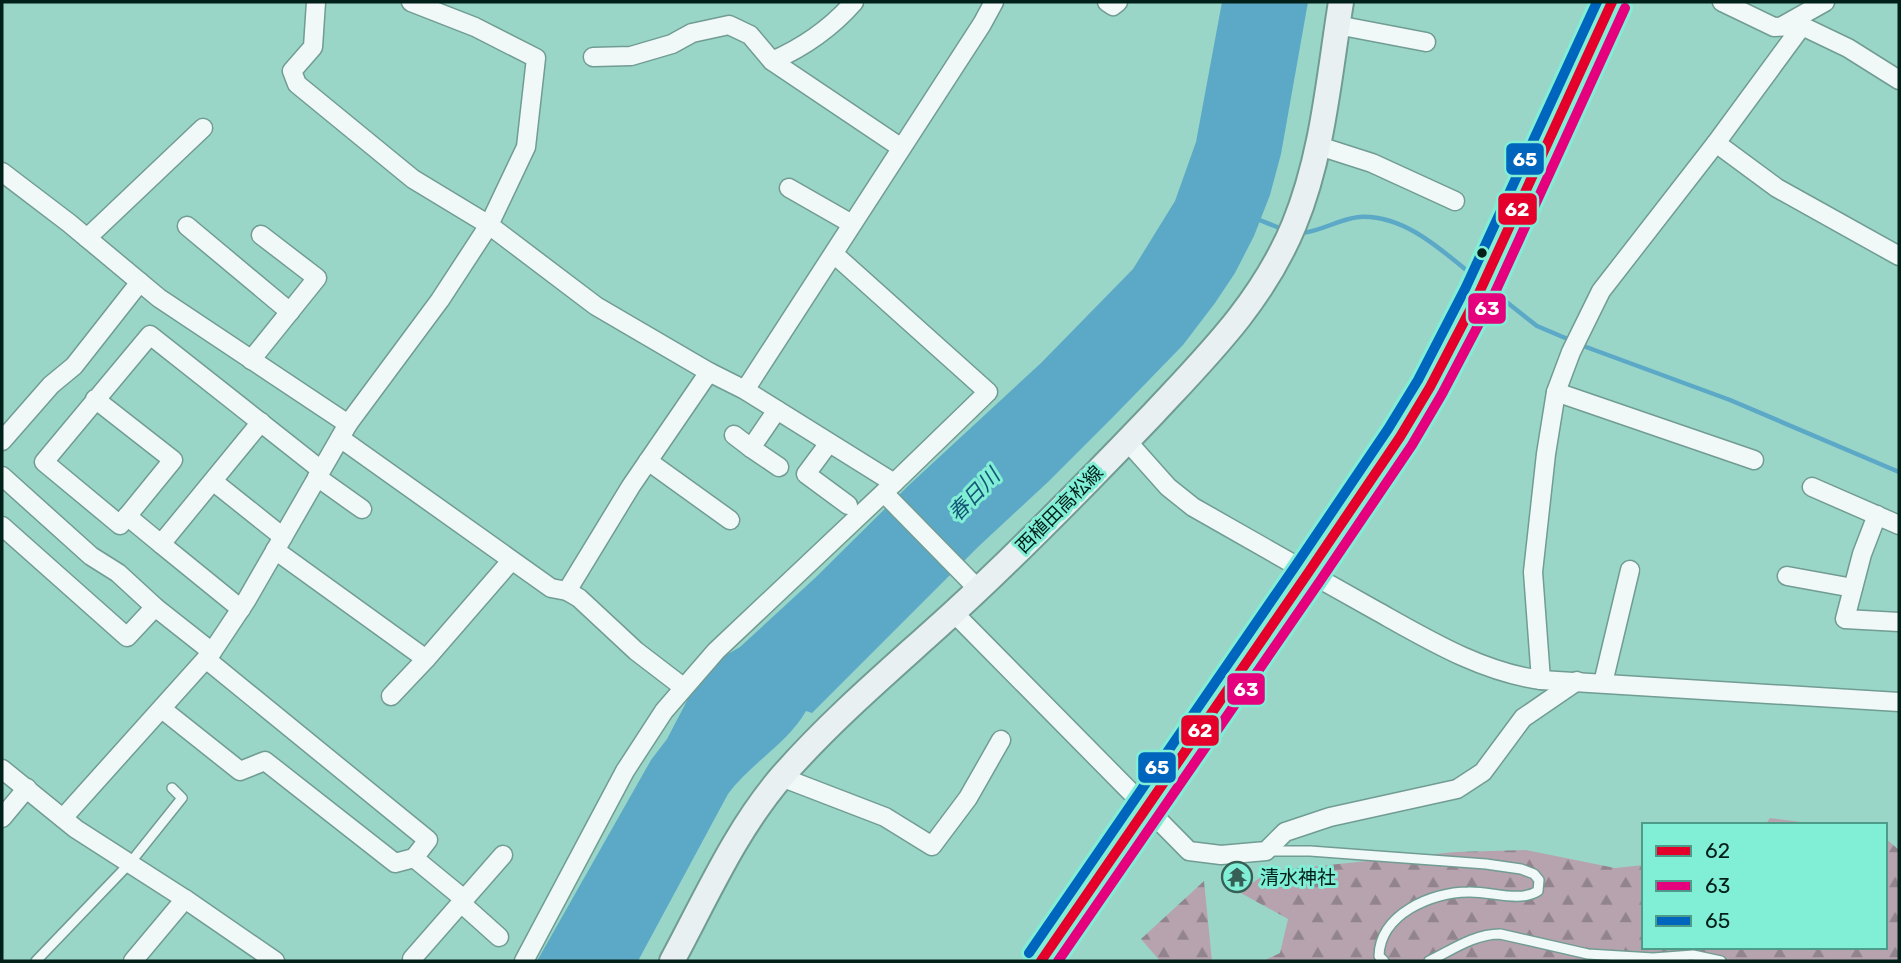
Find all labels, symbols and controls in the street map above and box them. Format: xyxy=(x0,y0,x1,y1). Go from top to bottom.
line badge: 65 xyxy=(1505,142,1545,176)
text: 65 xyxy=(1513,148,1537,171)
line badge: 62 xyxy=(1497,192,1538,226)
text: 62 xyxy=(1505,198,1529,221)
unlabelled marker xyxy=(1475,246,1489,260)
line badge: 63 xyxy=(1467,292,1507,325)
text: 63 xyxy=(1475,297,1499,320)
street label: 西植田高松線 xyxy=(1011,461,1108,558)
water label: 春日川 xyxy=(943,462,1006,526)
line badge: 63 xyxy=(1226,672,1266,706)
text: 63 xyxy=(1234,678,1258,701)
line badge: 62 xyxy=(1180,714,1220,747)
text: 62 xyxy=(1188,719,1212,742)
line badge: 65 xyxy=(1137,751,1177,784)
text: 65 xyxy=(1145,756,1169,779)
legend xyxy=(1642,823,1887,949)
text: 62 xyxy=(1705,838,1730,863)
temple icon: 清水神社 xyxy=(1220,860,1254,894)
place label: 清水神社 xyxy=(1260,866,1336,889)
text: 63 xyxy=(1705,873,1730,898)
text: 65 xyxy=(1705,908,1730,933)

